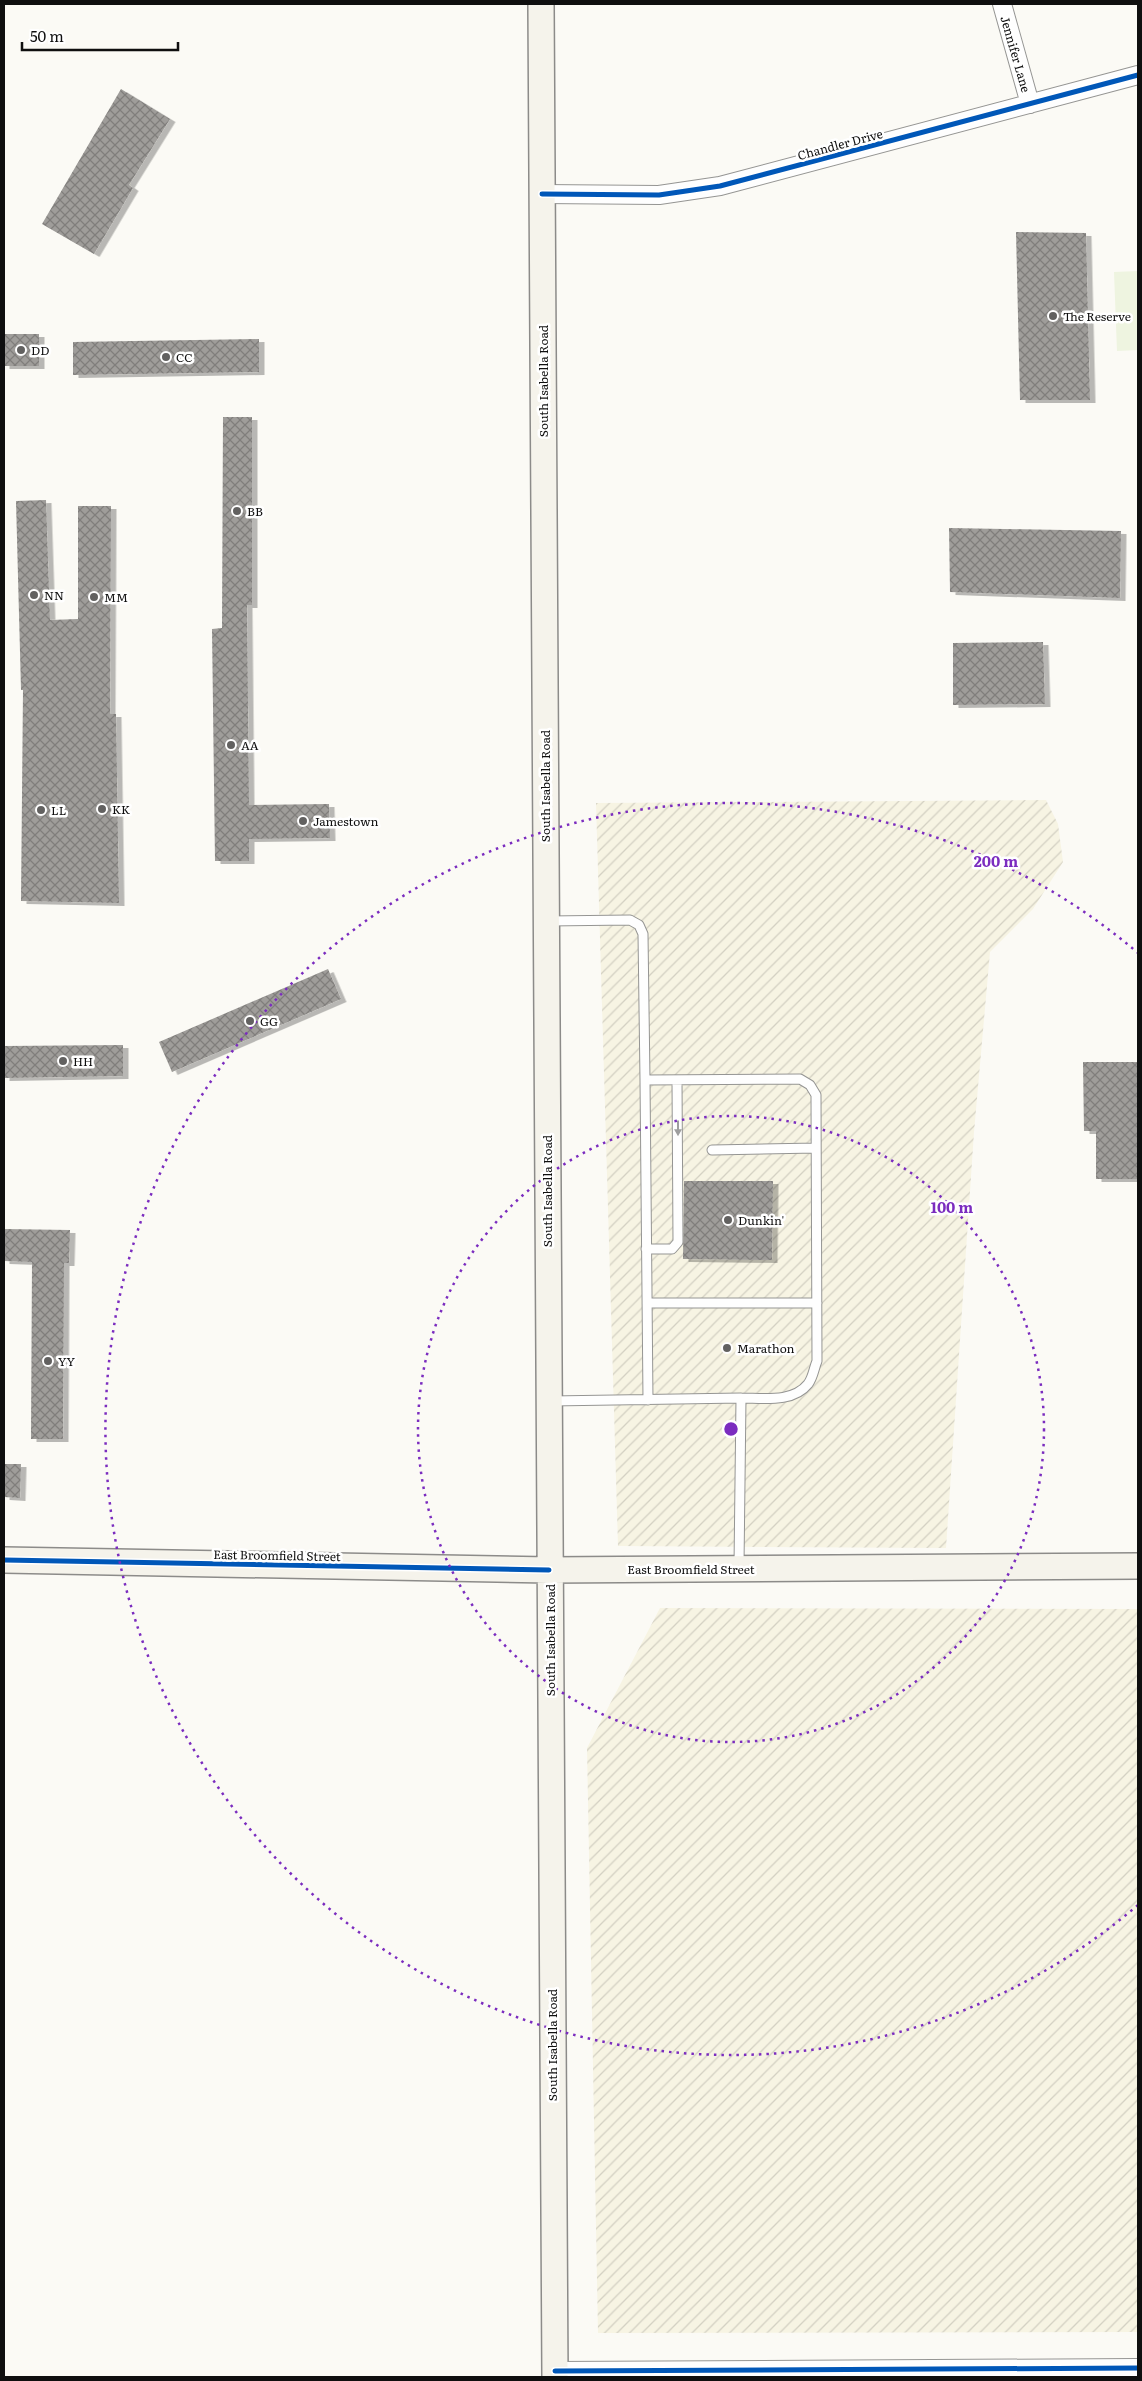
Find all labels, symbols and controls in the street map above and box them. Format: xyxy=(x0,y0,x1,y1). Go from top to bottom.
street label: Jennifer Lane xyxy=(996,14,1036,94)
scale bar xyxy=(22,20,179,52)
text: 50 m xyxy=(30,24,64,47)
street label: Chandler Drive xyxy=(795,124,885,164)
place label: The Reserve xyxy=(1063,307,1131,325)
marker: The Reserve xyxy=(1047,310,1059,322)
street label: South Isabella Road xyxy=(534,324,552,437)
place label: DD xyxy=(31,341,49,359)
marker: DD xyxy=(15,344,27,356)
place label: CC xyxy=(176,348,193,366)
marker: CC xyxy=(160,351,172,363)
place label: BB xyxy=(247,502,263,520)
marker: BB xyxy=(231,505,243,517)
place label: NN xyxy=(44,586,64,604)
place label: MM xyxy=(104,588,128,606)
marker: NN xyxy=(28,589,40,601)
marker: MM xyxy=(88,591,100,603)
street label: South Isabella Road xyxy=(536,729,554,842)
place label: AA xyxy=(241,736,259,754)
marker: AA xyxy=(225,739,237,751)
place label: KK xyxy=(112,800,130,818)
place label: LL xyxy=(51,801,66,819)
marker: KK xyxy=(96,803,108,815)
marker: LL xyxy=(35,804,47,816)
place label: Jamestown xyxy=(313,812,378,830)
marker: Jamestown xyxy=(297,815,309,827)
text: 200 m xyxy=(974,849,1018,872)
place label: GG xyxy=(260,1012,278,1030)
marker: GG xyxy=(244,1015,256,1027)
place label: HH xyxy=(73,1052,93,1070)
marker: HH xyxy=(57,1055,69,1067)
one-way arrow xyxy=(674,1121,682,1137)
street label: South Isabella Road xyxy=(538,1134,556,1247)
text: 100 m xyxy=(931,1195,973,1218)
place label: Dunkin' xyxy=(738,1211,784,1229)
marker: Dunkin' xyxy=(722,1214,734,1226)
place label: Marathon xyxy=(737,1339,795,1357)
marker: Marathon xyxy=(721,1342,733,1354)
place label: YY xyxy=(58,1352,76,1370)
marker: YY xyxy=(42,1355,54,1367)
centre of rings xyxy=(722,1420,740,1438)
street label: East Broomfield Street xyxy=(213,1545,341,1565)
street label: East Broomfield Street xyxy=(627,1560,755,1578)
street label: South Isabella Road xyxy=(541,1583,559,1696)
street label: South Isabella Road xyxy=(543,1988,561,2101)

